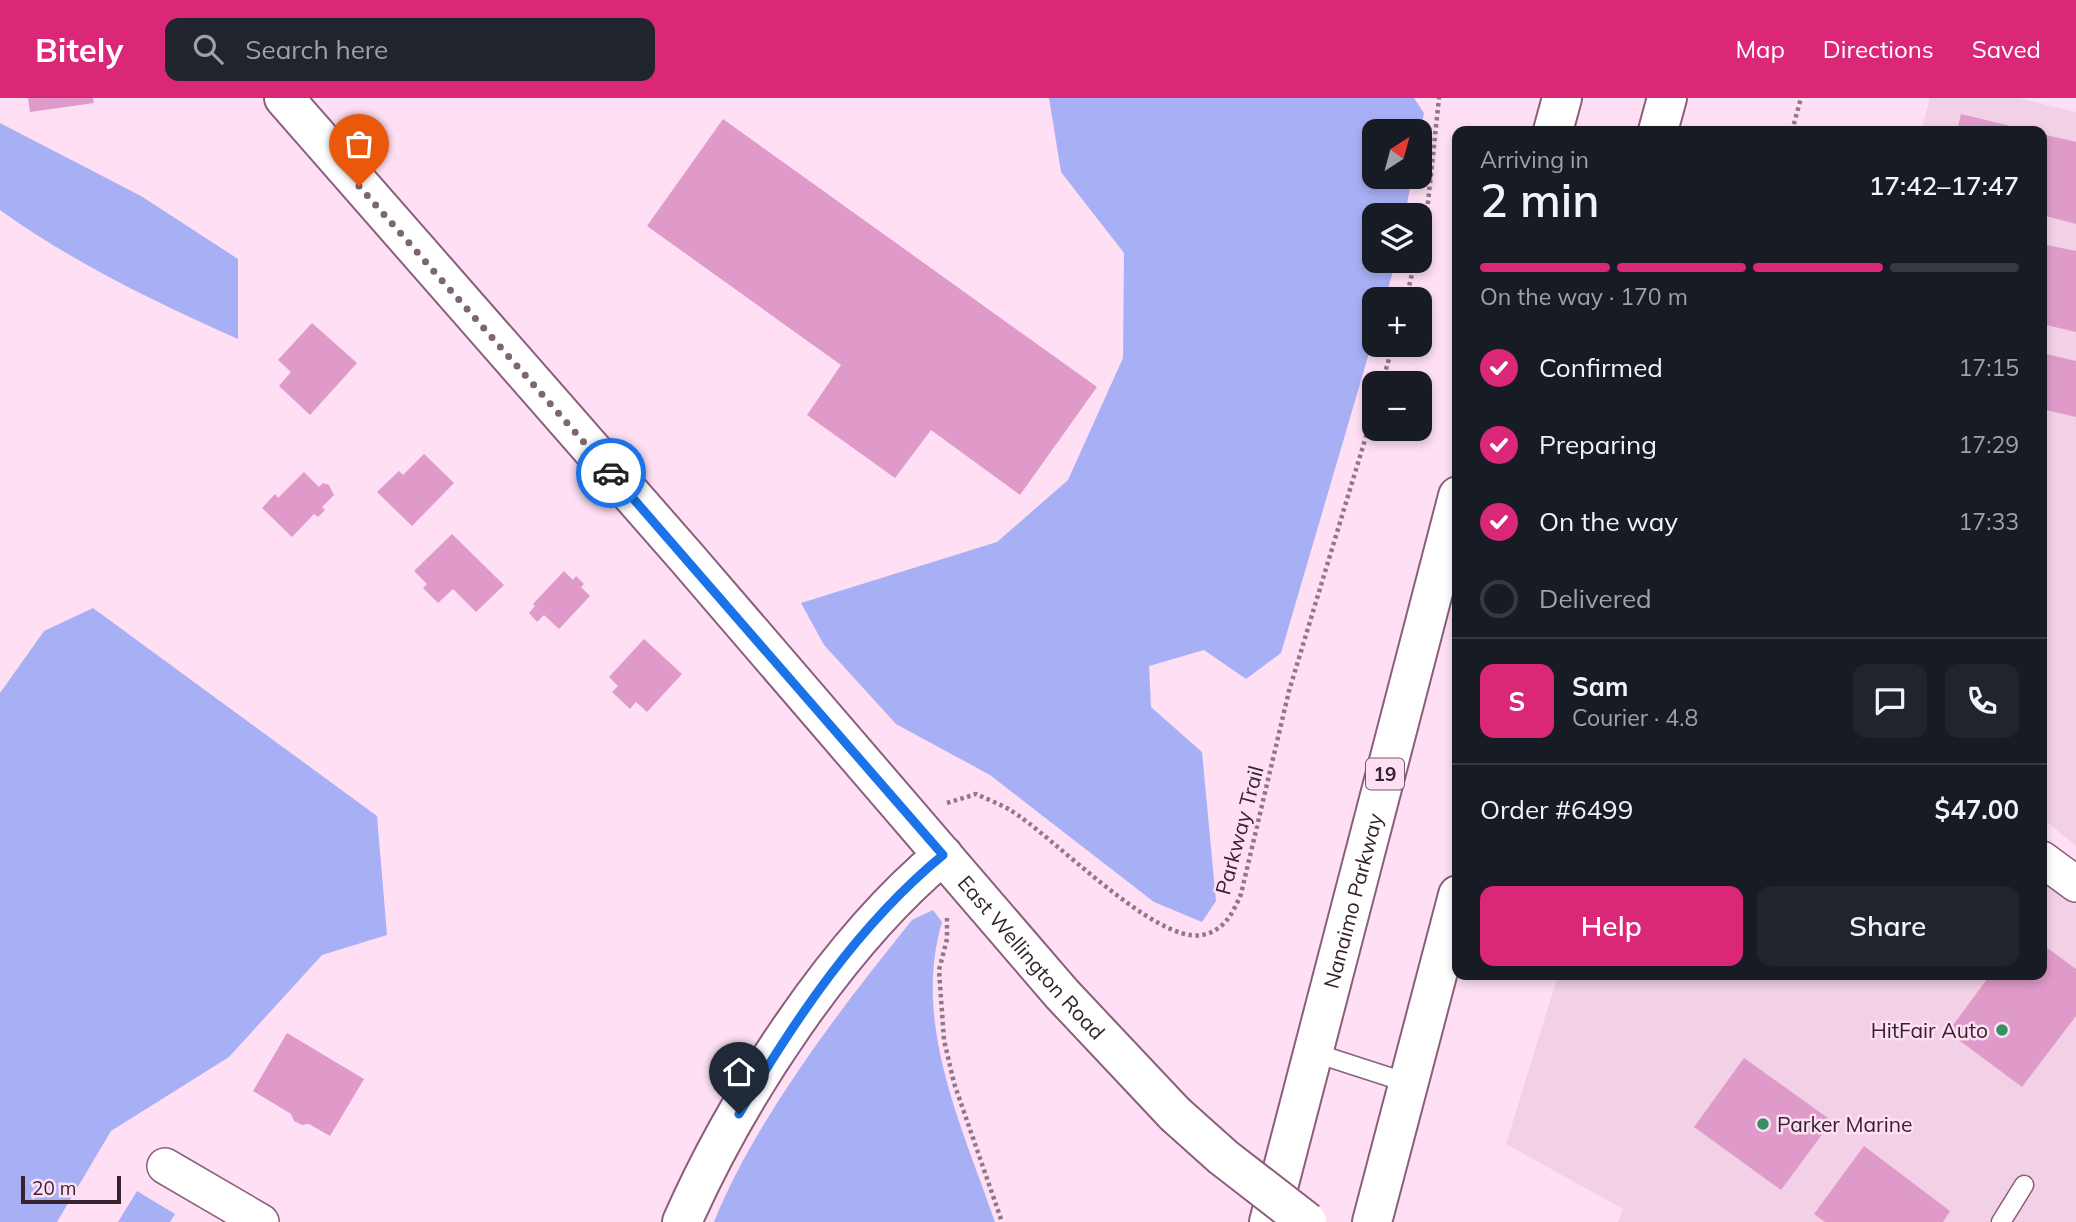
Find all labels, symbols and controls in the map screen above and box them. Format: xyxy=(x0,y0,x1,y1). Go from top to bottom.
search box xyxy=(165,18,655,81)
text: Bitely xyxy=(35,29,123,70)
icon: search xyxy=(189,30,227,68)
text: Search here xyxy=(245,33,388,66)
text: Map xyxy=(1735,34,1785,64)
text: Directions xyxy=(1823,34,1934,64)
text: Saved xyxy=(1972,34,2041,64)
pin xyxy=(329,114,389,186)
north arrow xyxy=(1362,119,1432,189)
map controls xyxy=(1362,119,1432,441)
icon: bag xyxy=(340,125,378,163)
text: Arriving in xyxy=(1480,145,1589,174)
text: 17:42–17:47 xyxy=(1869,169,2019,202)
text: 2 min xyxy=(1480,171,1599,229)
button: layers xyxy=(1362,203,1432,273)
text: On the way · 170 m xyxy=(1480,282,1688,311)
button: + xyxy=(1362,287,1432,357)
icon: check xyxy=(1480,349,1518,387)
text: Confirmed xyxy=(1539,351,1663,384)
text: 17:15 xyxy=(1959,353,2019,382)
button: − xyxy=(1362,371,1432,441)
icon: check xyxy=(1480,426,1518,464)
text: Preparing xyxy=(1539,428,1657,461)
text: 17:29 xyxy=(1959,430,2019,459)
courier xyxy=(576,438,646,508)
icon: car xyxy=(592,454,630,492)
icon: check xyxy=(1480,503,1518,541)
text: On the way xyxy=(1539,505,1678,538)
text: 17:33 xyxy=(1959,507,2019,536)
text: Delivered xyxy=(1539,582,1652,615)
button: chat xyxy=(1853,664,1927,738)
button: phone xyxy=(1945,664,2019,738)
text: Sam xyxy=(1572,670,1628,703)
text: S xyxy=(1509,685,1525,718)
text: Courier · 4.8 xyxy=(1572,703,1698,732)
road number: 19 xyxy=(1366,758,1404,790)
street label: Parkway Trail xyxy=(1209,763,1269,897)
text: Order #6499 xyxy=(1480,793,1633,826)
text: $47.00 xyxy=(1935,793,2019,826)
street label: Nanaimo Parkway xyxy=(1317,810,1388,991)
street label: East Wellington Road xyxy=(953,870,1111,1045)
button: Help xyxy=(1480,886,1743,966)
button: Share xyxy=(1757,886,2019,966)
place label: HitFair Auto xyxy=(1871,1017,1988,1043)
marker: HitFair Auto xyxy=(1994,1022,2010,1038)
pin xyxy=(709,1042,769,1114)
icon: home xyxy=(720,1053,758,1091)
place label: Parker Marine xyxy=(1777,1111,1912,1137)
marker: Parker Marine xyxy=(1755,1116,1771,1132)
scale bar xyxy=(21,1173,121,1205)
text: 20 m xyxy=(32,1176,76,1200)

